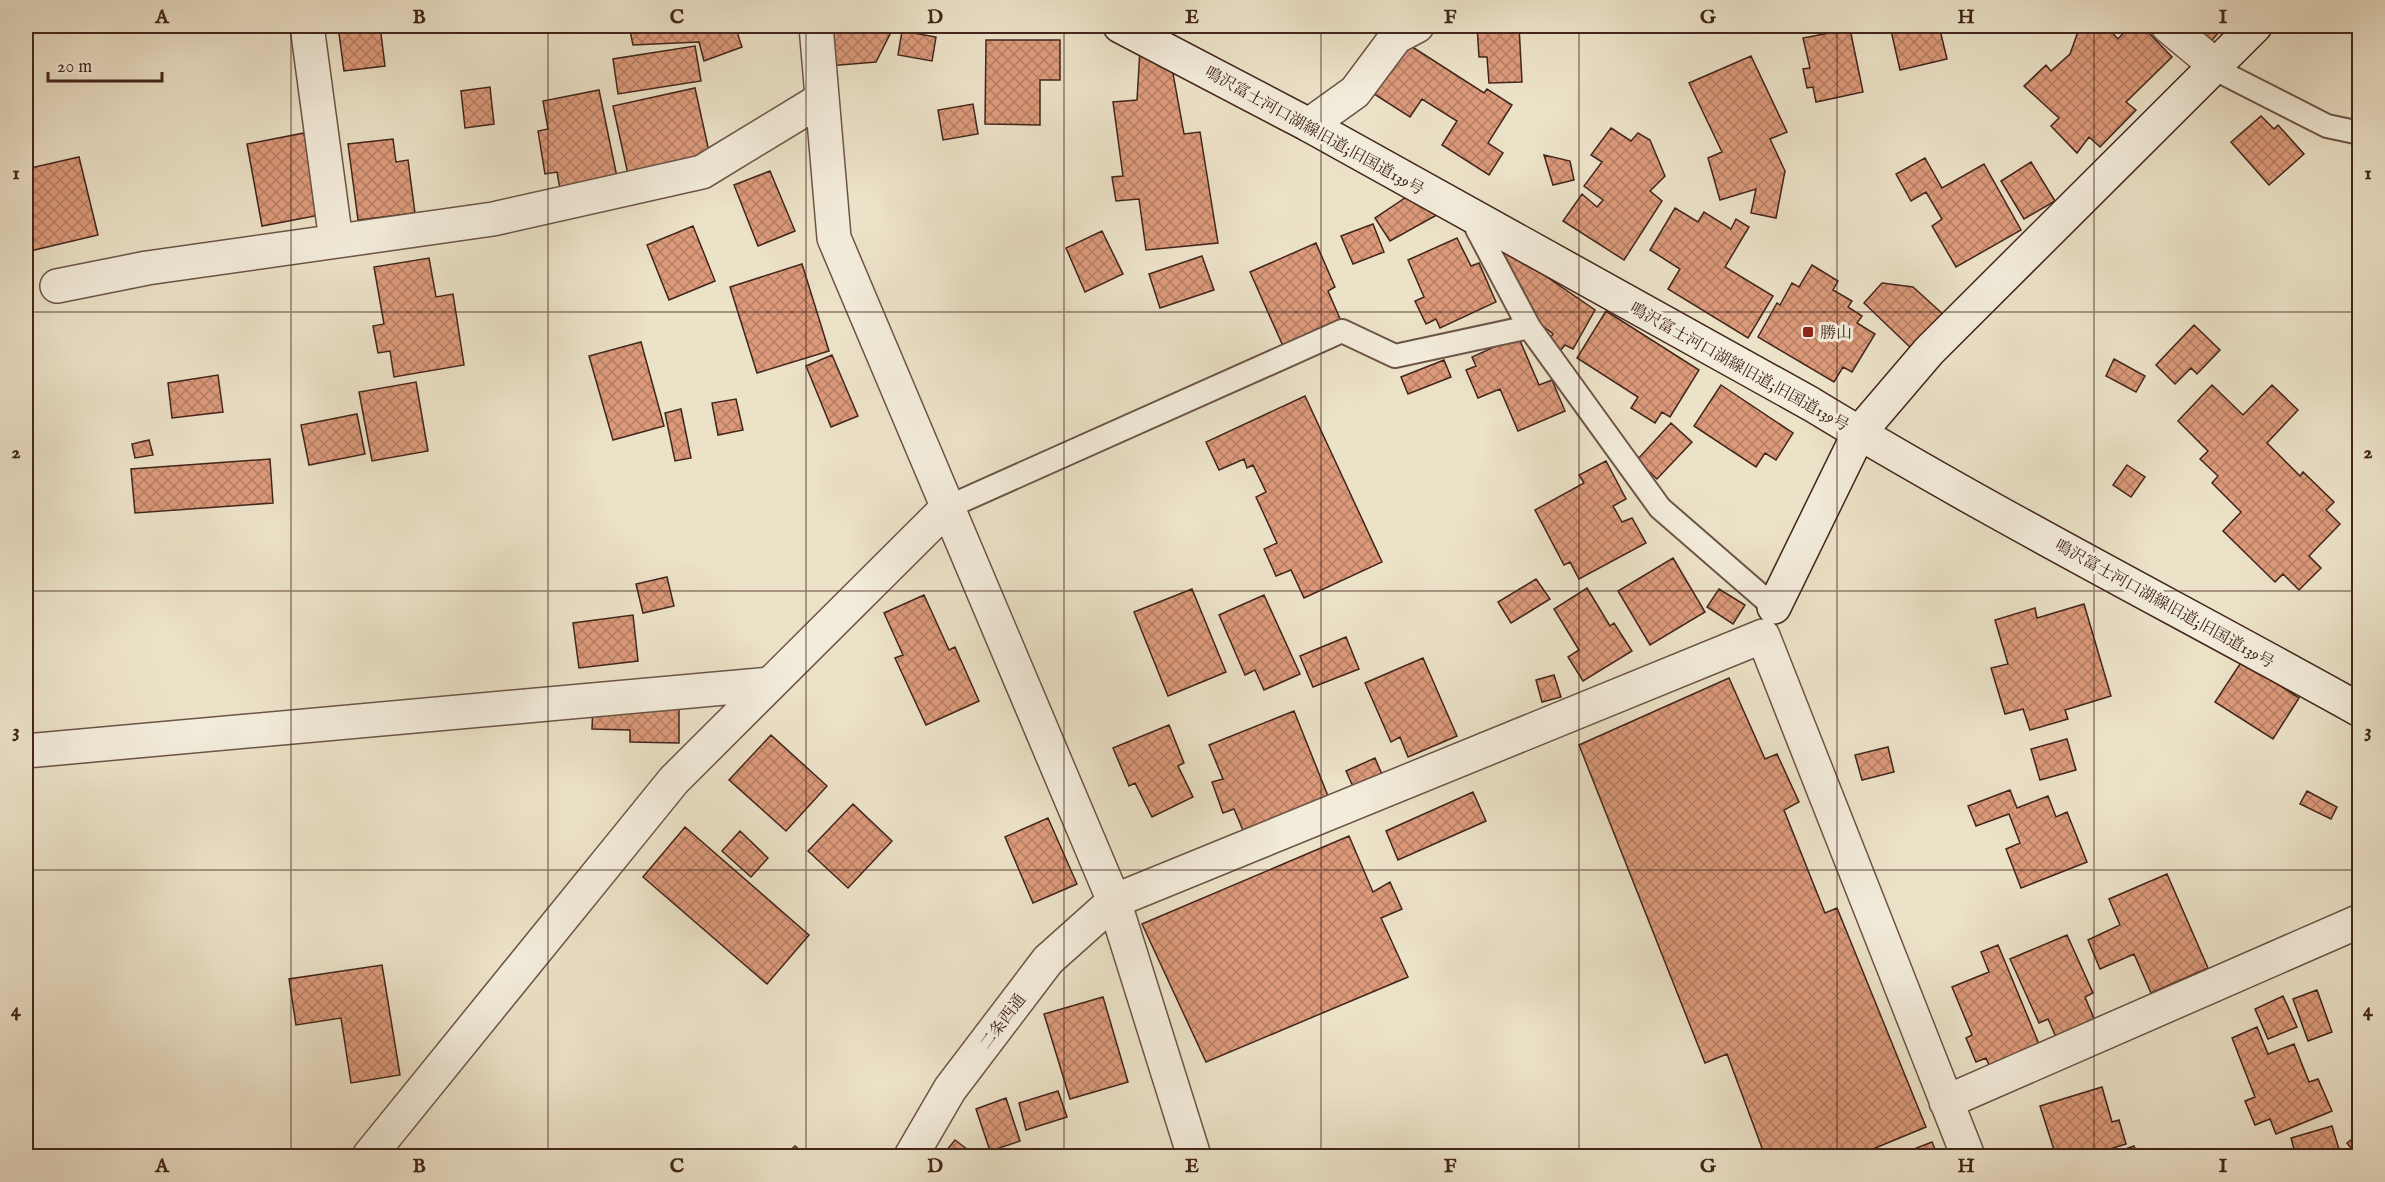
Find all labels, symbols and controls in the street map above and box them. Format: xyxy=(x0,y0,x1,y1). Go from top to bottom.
text: A xyxy=(154,5,170,30)
text: B xyxy=(412,5,426,30)
text: C xyxy=(670,5,684,30)
text: D xyxy=(927,5,943,30)
text: E xyxy=(1185,5,1199,30)
text: F xyxy=(1444,5,1457,30)
text: G xyxy=(1700,5,1717,30)
text: H xyxy=(1957,5,1975,30)
text: I xyxy=(2219,5,2228,30)
scale bar xyxy=(48,45,162,83)
text: 20 m xyxy=(57,56,92,79)
street label: 鳴沢富士河口湖線旧道;旧国道139号 xyxy=(1201,63,1427,200)
text: 1 xyxy=(12,161,20,186)
text: 1 xyxy=(2364,161,2372,186)
street label: 鳴沢富士河口湖線旧道;旧国道139号 xyxy=(1626,299,1852,436)
place label: 勝山 xyxy=(1820,324,1852,344)
marker: 勝山 xyxy=(1801,325,1815,339)
text: 2 xyxy=(11,440,21,465)
text: 2 xyxy=(2363,440,2373,465)
street label: 鳴沢富士河口湖線旧道;旧国道139号 xyxy=(2051,536,2277,673)
text: 3 xyxy=(12,719,20,744)
text: 3 xyxy=(2364,719,2372,744)
street label: 二条西通 xyxy=(976,991,1031,1054)
text: 4 xyxy=(11,998,22,1023)
text: 4 xyxy=(2363,998,2374,1023)
text: A xyxy=(154,1154,170,1179)
text: B xyxy=(412,1154,426,1179)
text: C xyxy=(670,1154,684,1179)
text: D xyxy=(927,1154,943,1179)
text: E xyxy=(1185,1154,1199,1179)
text: F xyxy=(1444,1154,1457,1179)
text: G xyxy=(1700,1154,1717,1179)
text: H xyxy=(1957,1154,1975,1179)
text: I xyxy=(2219,1154,2228,1179)

